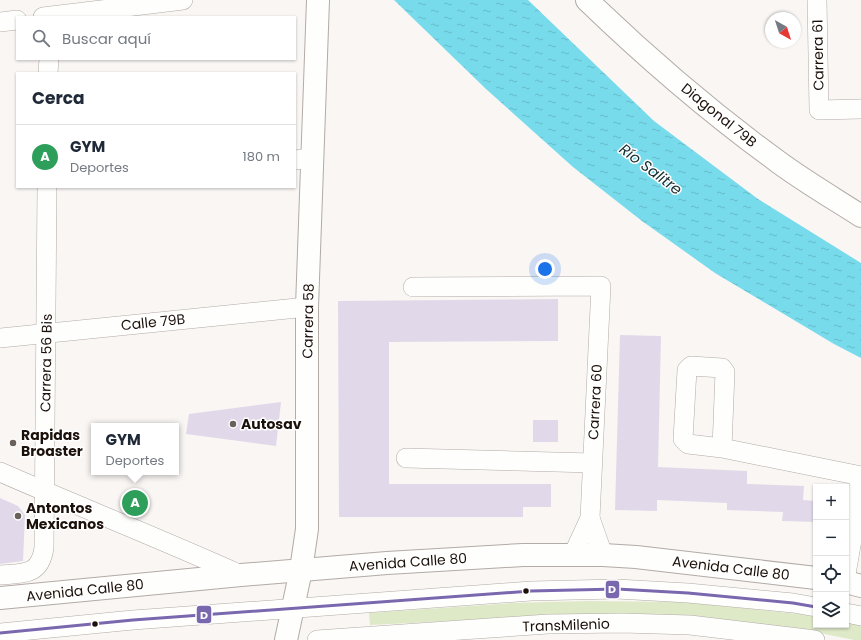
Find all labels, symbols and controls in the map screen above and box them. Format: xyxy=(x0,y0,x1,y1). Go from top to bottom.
north arrow xyxy=(765,12,801,48)
search box xyxy=(16,16,296,60)
street label: Carrera 61 xyxy=(807,19,829,91)
icon: search xyxy=(30,27,52,49)
text: Buscar aquí xyxy=(62,28,151,49)
street label: Diagonal 79B xyxy=(677,78,761,152)
text: Cerca xyxy=(32,86,85,110)
text: GYM xyxy=(70,136,105,157)
water label: Río Salitre xyxy=(615,138,687,200)
text: A xyxy=(40,147,50,166)
text: 180 m xyxy=(243,147,280,166)
text: Deportes xyxy=(70,158,129,177)
your location xyxy=(535,259,555,279)
street label: Carrera 58 xyxy=(297,283,319,359)
street label: Calle 79B xyxy=(120,309,186,335)
street label: Carrera 56 Bis xyxy=(35,314,57,412)
street label: Carrera 60 xyxy=(583,364,607,440)
place label: Autosav xyxy=(241,414,302,434)
marker: Autosav xyxy=(228,419,238,429)
popup xyxy=(91,423,179,475)
place label: Rapidas Broaster xyxy=(21,425,83,461)
text: GYM xyxy=(106,429,141,450)
marker: Rapidas Broaster xyxy=(8,438,18,448)
text: Deportes xyxy=(106,451,164,470)
map controls xyxy=(813,484,849,628)
button: + xyxy=(813,484,849,520)
pin: A xyxy=(122,488,148,518)
place label: Antontos Mexicanos xyxy=(26,498,104,534)
marker: Antontos Mexicanos xyxy=(13,511,23,521)
button: − xyxy=(813,520,849,556)
street label: Avenida Calle 80 xyxy=(348,548,468,576)
street label: Avenida Calle 80 xyxy=(671,551,791,585)
button: locate xyxy=(813,556,849,592)
street label: Avenida Calle 80 xyxy=(25,574,145,606)
line badge: D xyxy=(605,580,620,599)
text: D xyxy=(608,581,616,597)
unlabelled marker xyxy=(521,586,531,596)
button: layers xyxy=(813,592,849,628)
line badge: D xyxy=(196,605,212,624)
text: D xyxy=(200,607,208,623)
street label: TransMilenio xyxy=(522,613,610,637)
unlabelled marker xyxy=(90,619,100,629)

